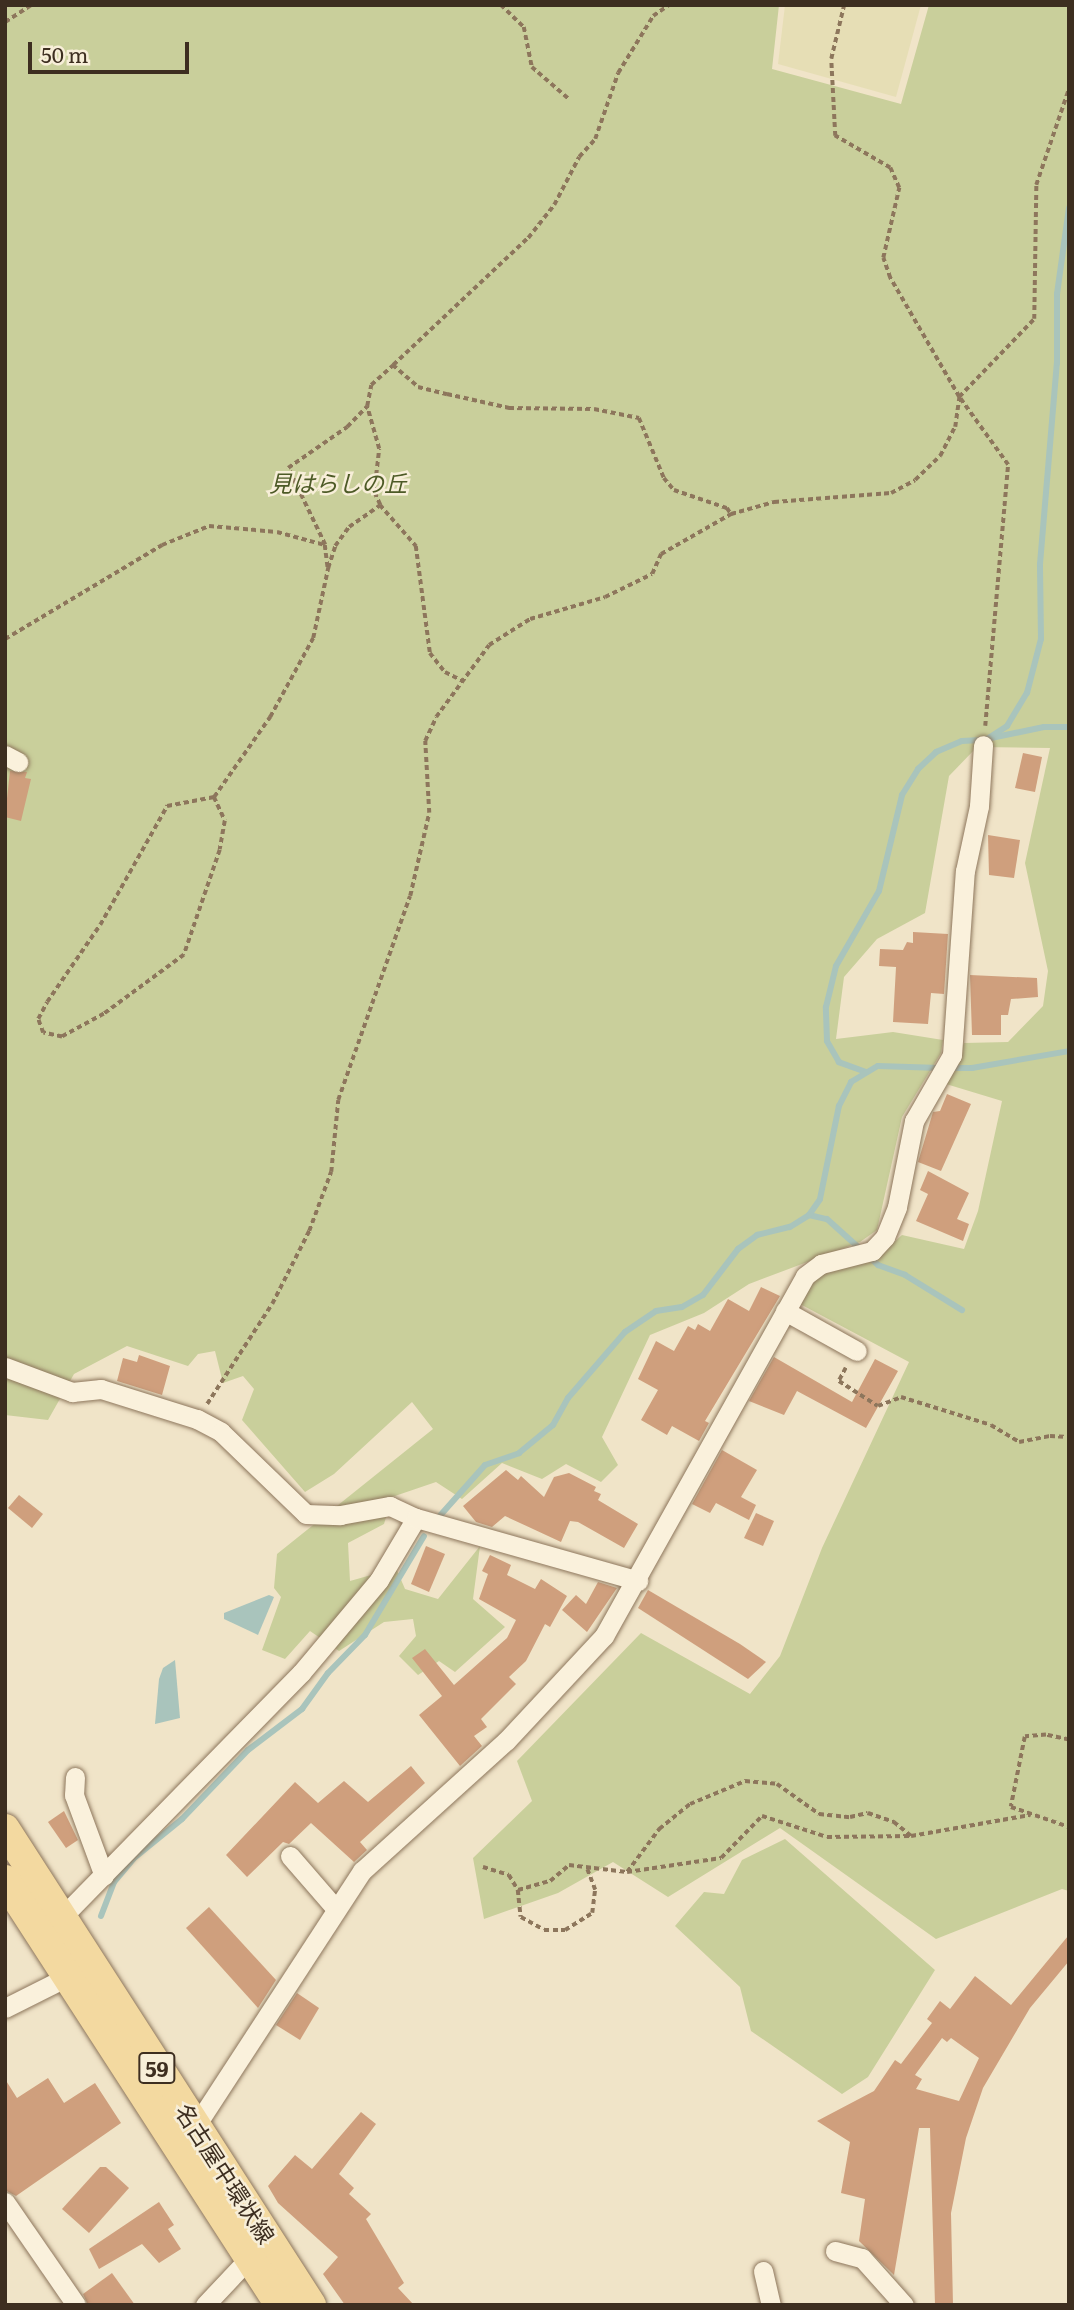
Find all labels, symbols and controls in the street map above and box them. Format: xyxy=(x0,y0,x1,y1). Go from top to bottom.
scale bar xyxy=(32,28,192,72)
text: 50 m xyxy=(41,38,88,69)
park label: 見はらしの丘 xyxy=(269,468,407,496)
road number: 59 xyxy=(138,2050,176,2086)
street label: 名古屋中環状線 xyxy=(171,2098,281,2248)

